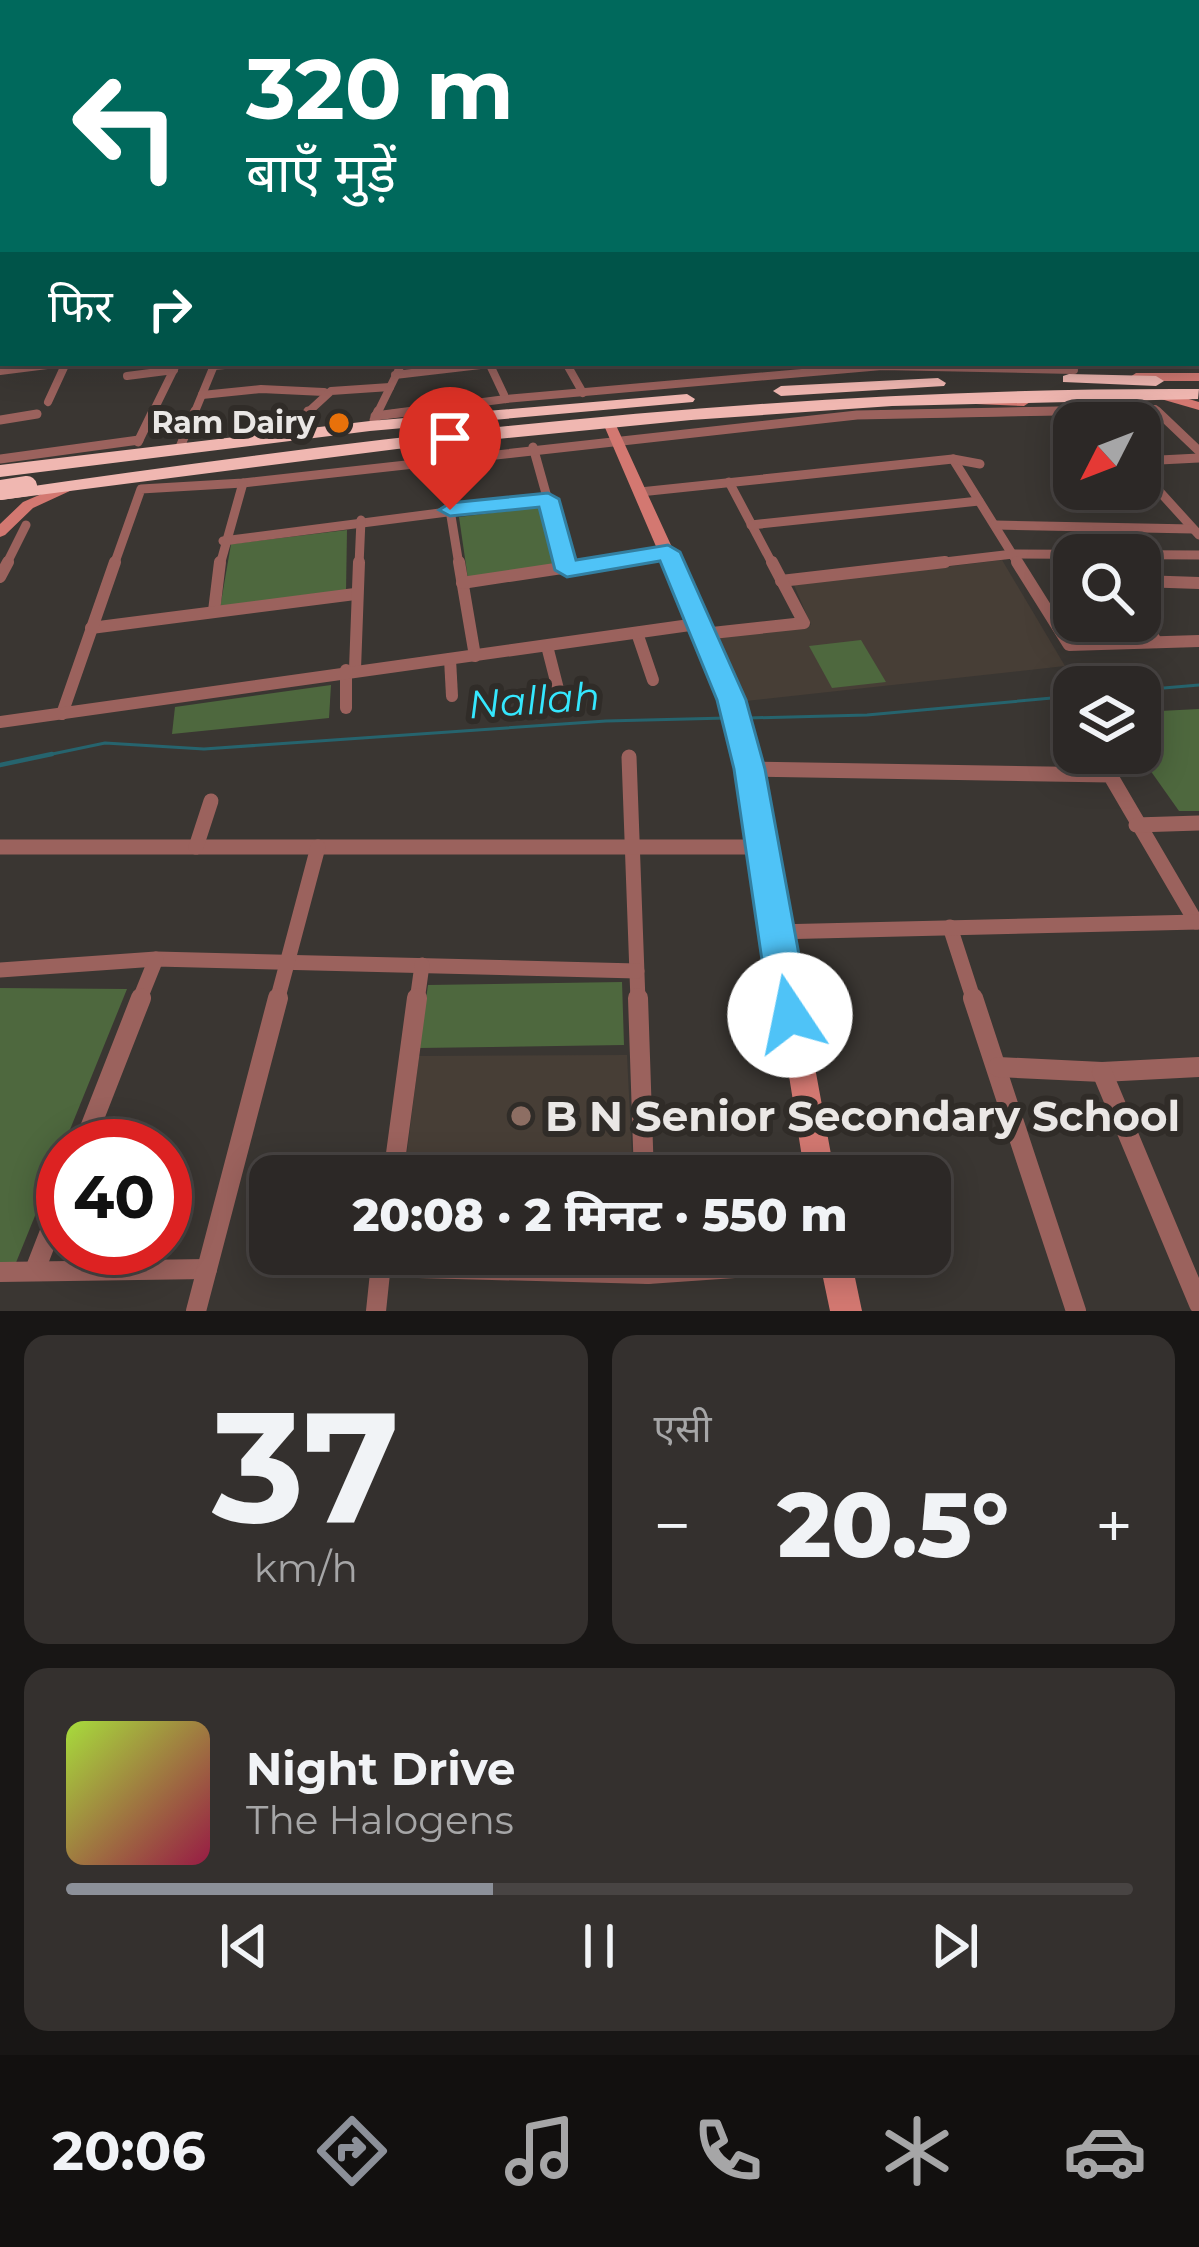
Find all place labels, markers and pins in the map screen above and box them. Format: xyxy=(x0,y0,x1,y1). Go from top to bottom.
pin xyxy=(399,387,501,510)
place label: Ram Dairy xyxy=(151,404,316,441)
marker: Ram Dairy xyxy=(326,410,352,436)
place label: B N Senior Secondary School xyxy=(545,1090,1180,1142)
marker: B N Senior Secondary School xyxy=(508,1103,534,1129)

